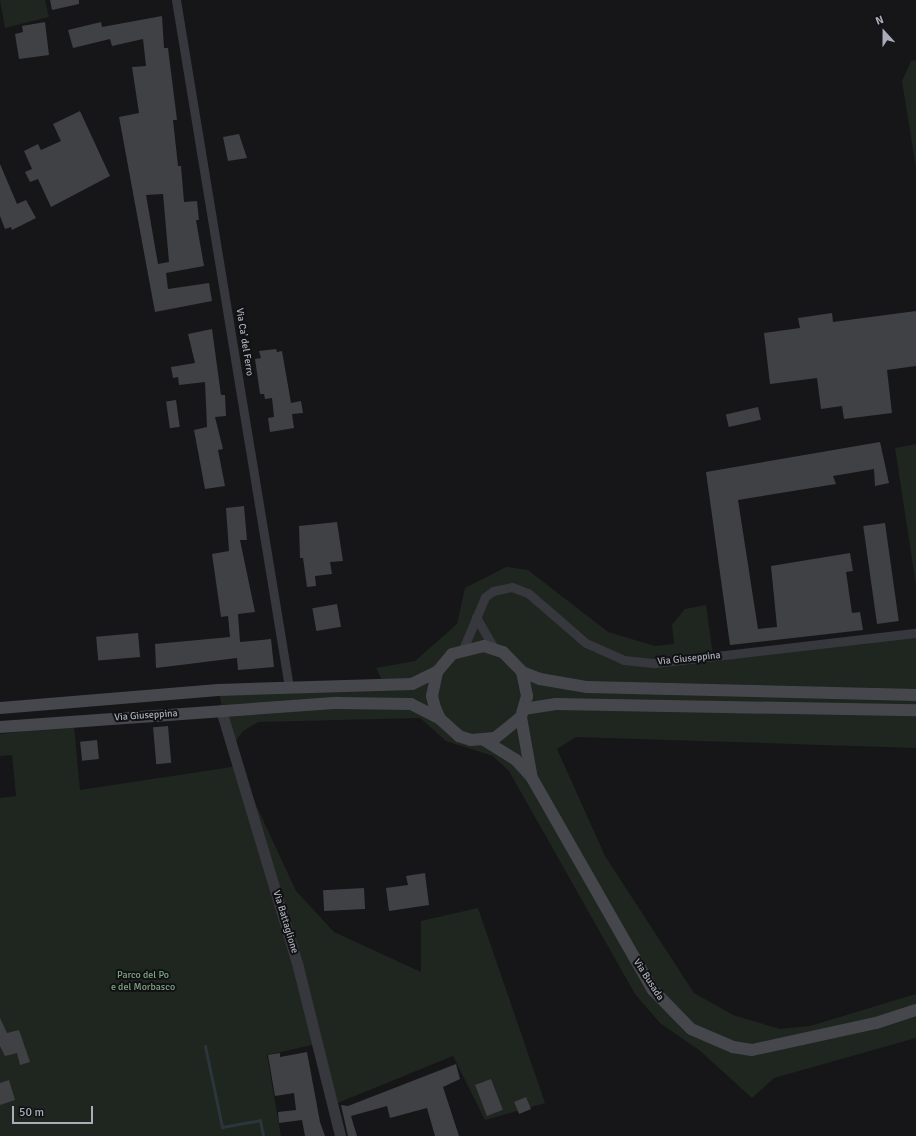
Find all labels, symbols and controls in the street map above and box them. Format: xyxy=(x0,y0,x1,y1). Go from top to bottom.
north arrow xyxy=(864,12,904,52)
text: N xyxy=(874,13,885,28)
street label: Via Ca' del Ferro xyxy=(233,307,255,377)
street label: Via Giuseppina xyxy=(657,650,721,668)
street label: Via Giuseppina xyxy=(114,708,178,724)
street label: Via Battaglione xyxy=(270,889,300,955)
street label: Via Busada xyxy=(630,957,666,1003)
park label: Parco del Po e del Morbasco xyxy=(111,969,175,992)
scale bar xyxy=(14,1098,95,1124)
text: 50 m xyxy=(19,1105,44,1120)

